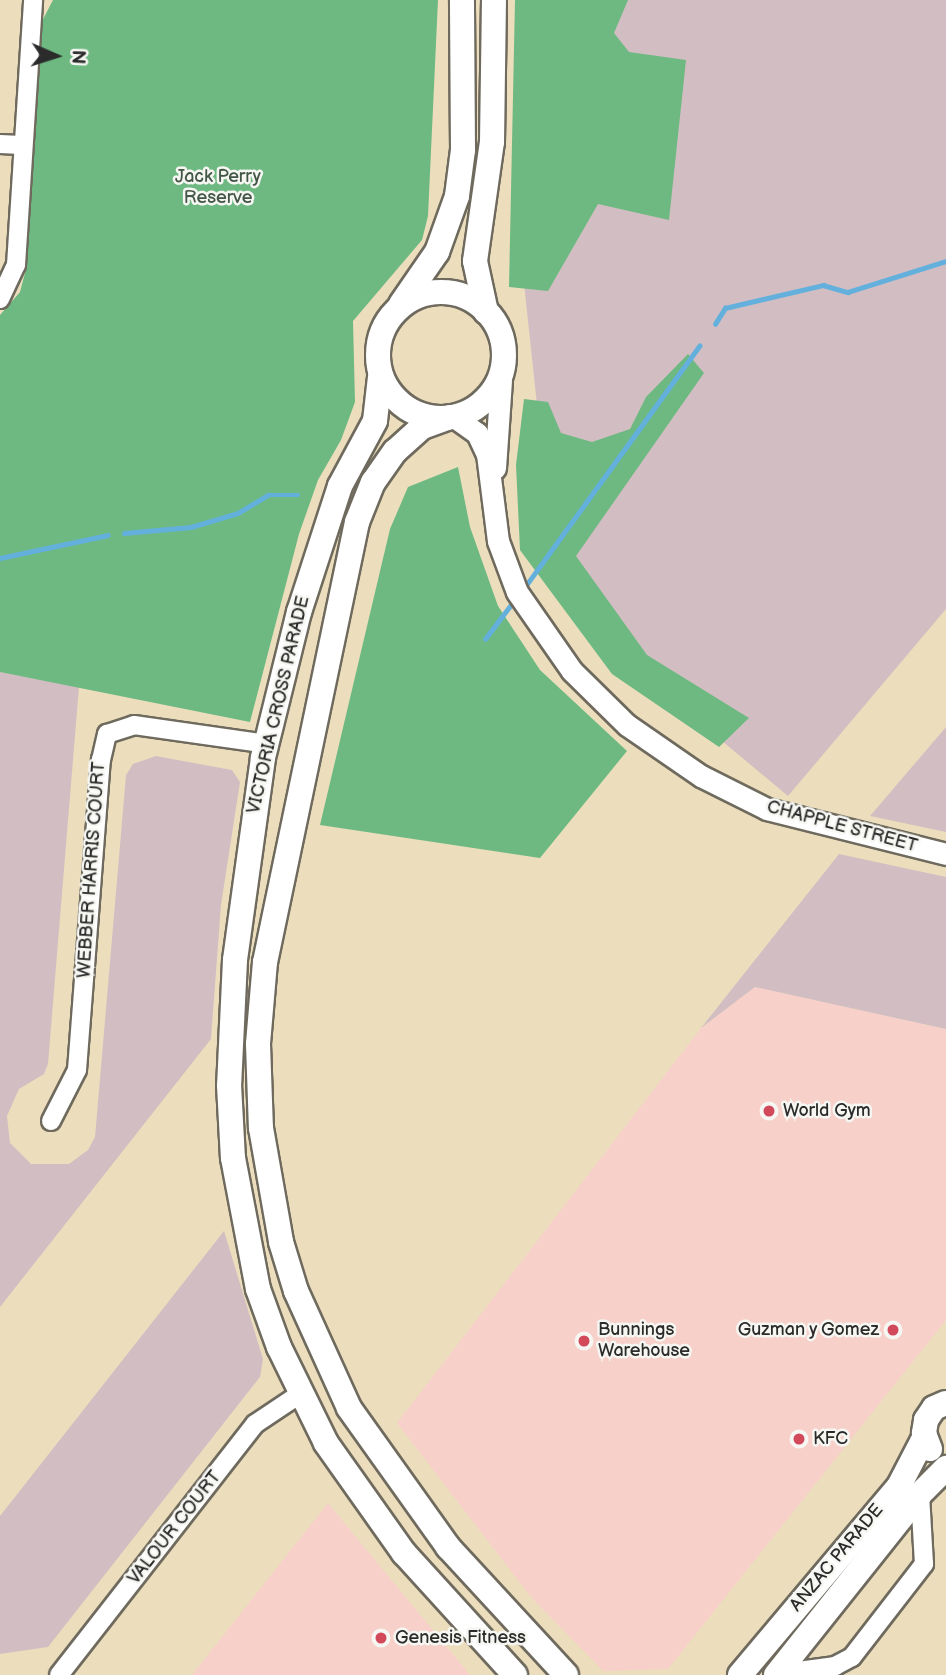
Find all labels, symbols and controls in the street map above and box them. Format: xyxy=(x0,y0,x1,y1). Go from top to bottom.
north arrow xyxy=(21,21,91,91)
text: N xyxy=(66,49,89,65)
park label: Jack Perry Reserve xyxy=(175,167,261,210)
street label: VICTORIA CROSS PARADE xyxy=(243,594,315,816)
street label: WEBBER HARRIS COURT xyxy=(74,761,110,979)
street label: CHAPPLE STREET xyxy=(764,796,920,858)
place label: World Gym xyxy=(783,1100,871,1122)
marker: World Gym xyxy=(761,1103,777,1119)
place label: Guzman y Gomez xyxy=(736,1319,879,1341)
place label: Bunnings Warehouse xyxy=(598,1320,690,1362)
marker: Guzman y Gomez xyxy=(885,1322,901,1338)
marker: Bunnings Warehouse xyxy=(576,1333,592,1349)
place label: KFC xyxy=(813,1428,848,1450)
marker: KFC xyxy=(791,1431,807,1447)
street label: VALOUR COURT xyxy=(124,1467,226,1589)
street label: ANZAC PARADE xyxy=(786,1500,888,1616)
place label: Genesis Fitness xyxy=(395,1627,526,1649)
marker: Genesis Fitness xyxy=(373,1630,389,1646)

